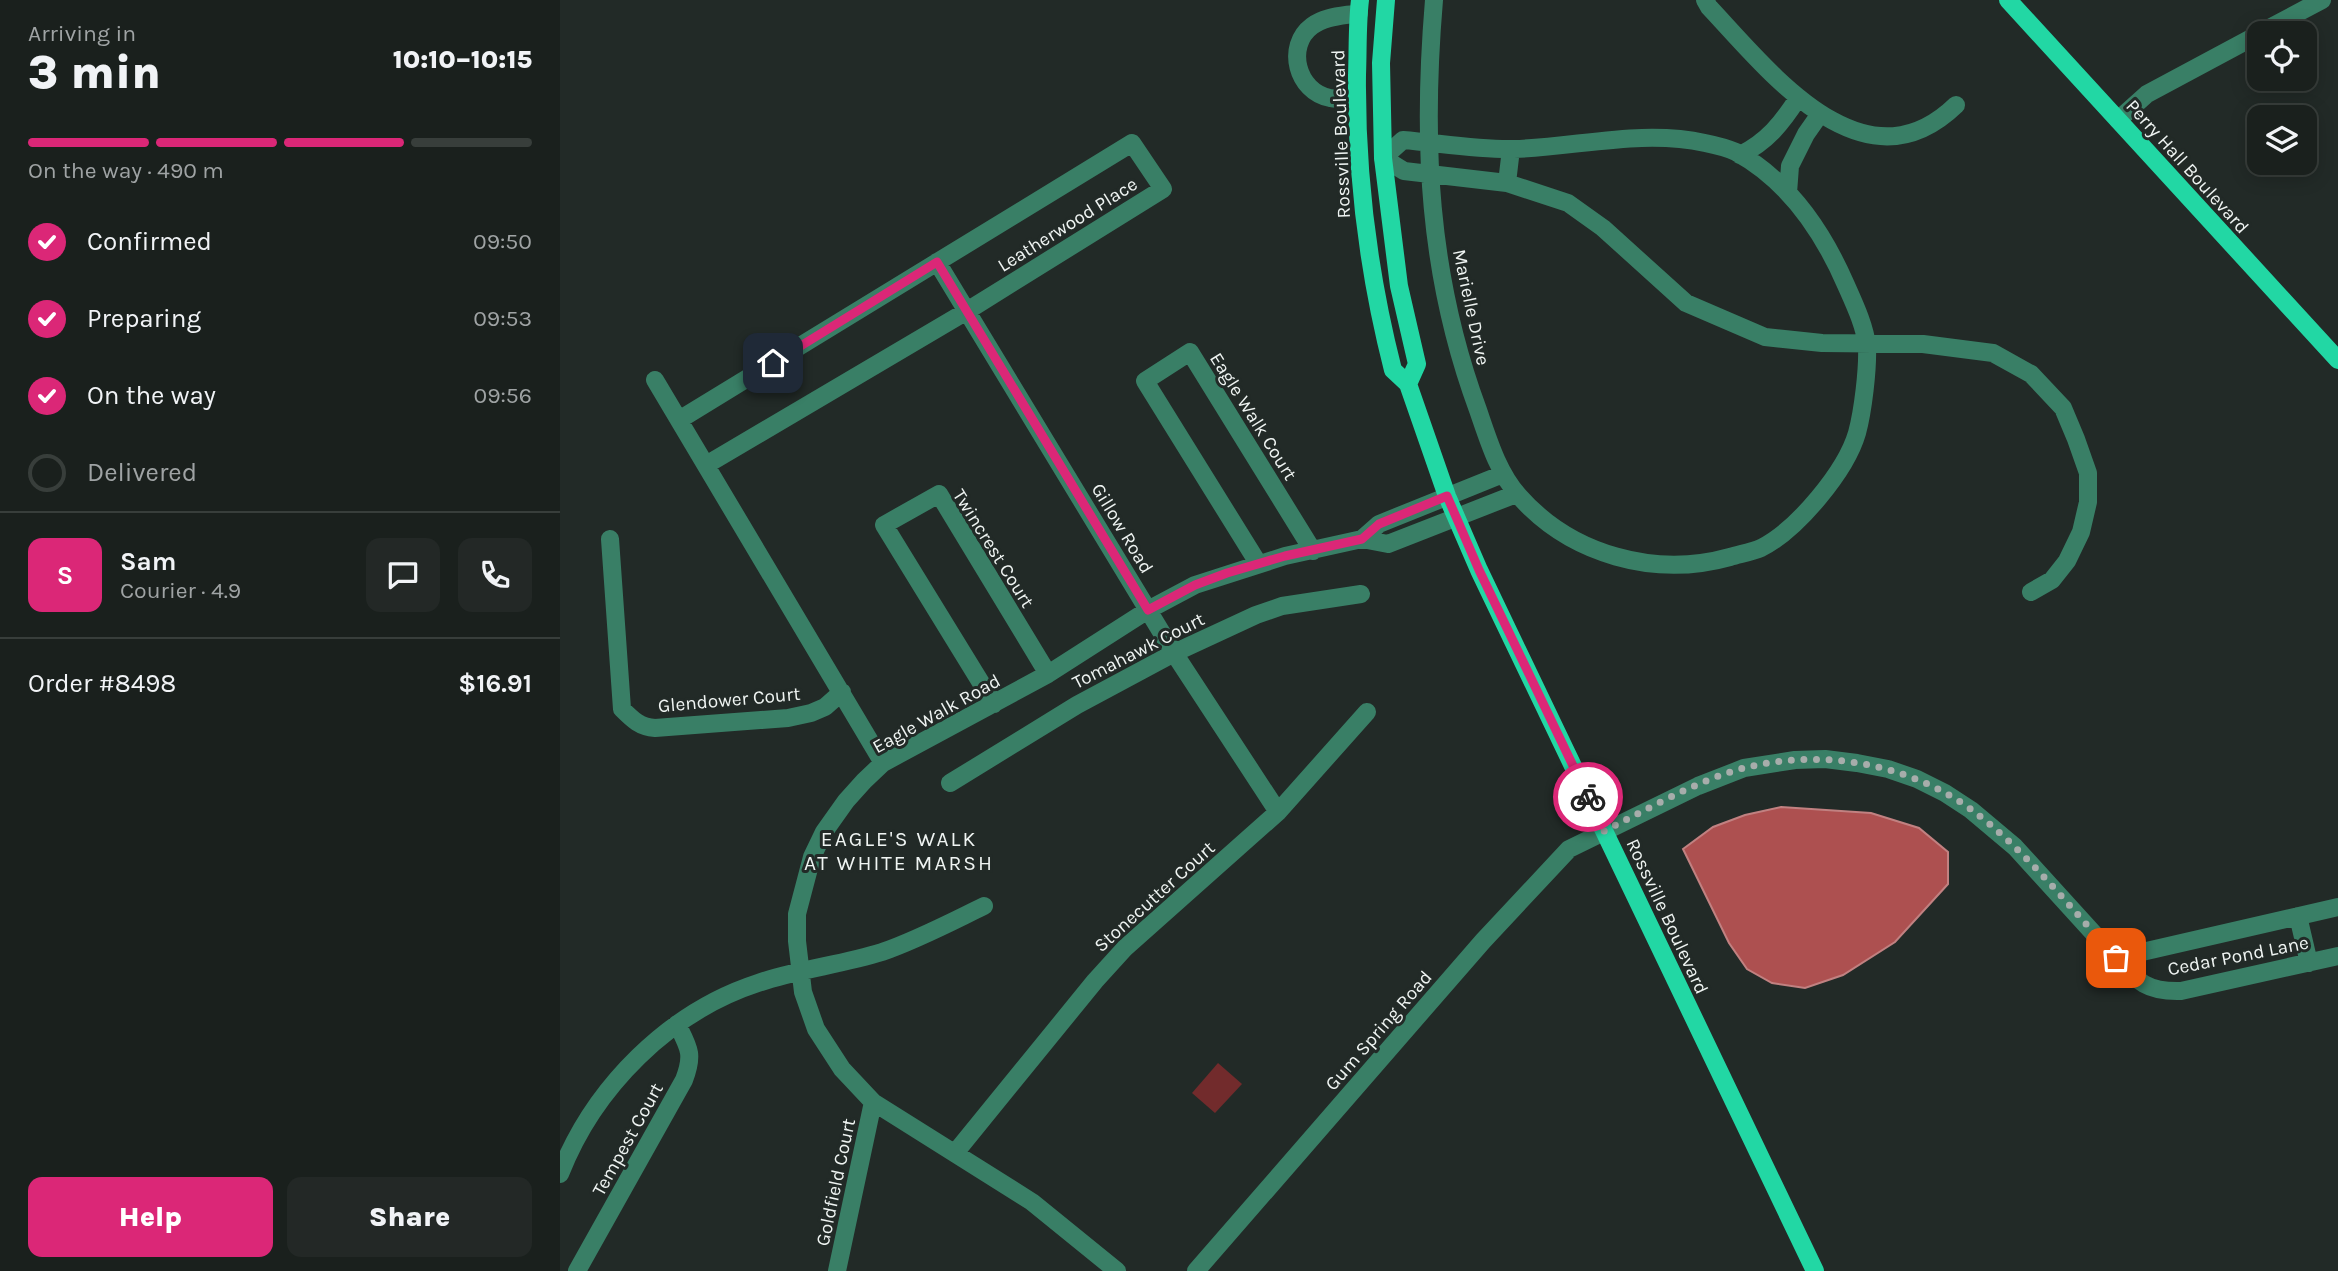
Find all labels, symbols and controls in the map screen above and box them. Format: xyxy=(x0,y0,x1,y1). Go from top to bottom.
text: Arriving in xyxy=(28,20,136,47)
map controls xyxy=(2247,21,2317,175)
button: locate xyxy=(2247,21,2317,91)
text: 10:10–10:15 xyxy=(393,44,532,75)
text: 3 min xyxy=(28,46,161,100)
street label: Rossville Boulevard xyxy=(1327,49,1355,219)
street label: Perry Hall Boulevard xyxy=(2121,95,2253,238)
button: layers xyxy=(2247,105,2317,175)
text: On the way · 490 m xyxy=(28,157,224,184)
street label: Leatherwood Place xyxy=(994,173,1141,277)
icon: check xyxy=(28,223,66,261)
text: Confirmed xyxy=(87,226,212,257)
text: 09:50 xyxy=(473,228,532,255)
street label: Marielle Drive xyxy=(1448,247,1494,367)
icon: check xyxy=(28,300,66,338)
text: Preparing xyxy=(87,303,201,334)
text: 09:53 xyxy=(473,305,532,332)
pin xyxy=(743,333,803,393)
icon: home xyxy=(754,344,792,382)
street label: Eagle Walk Court xyxy=(1205,349,1301,484)
icon: check xyxy=(28,377,66,415)
text: On the way xyxy=(87,380,216,411)
text: 09:56 xyxy=(474,382,532,409)
text: Delivered xyxy=(87,457,197,488)
street label: Gillow Road xyxy=(1087,480,1158,577)
street label: Twincrest Court xyxy=(948,485,1038,612)
button: chat xyxy=(366,538,440,612)
button: phone xyxy=(458,538,532,612)
text: Sam xyxy=(120,546,176,577)
text: S xyxy=(57,560,73,591)
text: Courier · 4.9 xyxy=(120,577,241,604)
street label: Tomahawk Court xyxy=(1069,608,1208,694)
text: Order #8498 xyxy=(28,668,176,699)
text: $16.91 xyxy=(458,668,532,699)
street label: Eagle Walk Road xyxy=(869,670,1004,758)
street label: Glendower Court xyxy=(657,683,801,717)
courier xyxy=(1553,762,1623,832)
icon: bike xyxy=(1569,778,1607,816)
district label: EAGLE'S WALK AT WHITE MARSH xyxy=(804,827,994,875)
street label: Rossville Boulevard xyxy=(1621,835,1713,998)
street label: Stonecutter Court xyxy=(1090,837,1219,957)
pin xyxy=(2086,928,2146,988)
street label: Cedar Pond Lane xyxy=(2166,932,2311,980)
icon: bag xyxy=(2097,939,2135,977)
street label: Gum Spring Road xyxy=(1321,966,1437,1095)
street label: Tempest Court xyxy=(588,1079,668,1200)
street label: Goldfield Court xyxy=(812,1116,860,1248)
button: Help xyxy=(28,1177,273,1257)
button: Share xyxy=(287,1177,532,1257)

